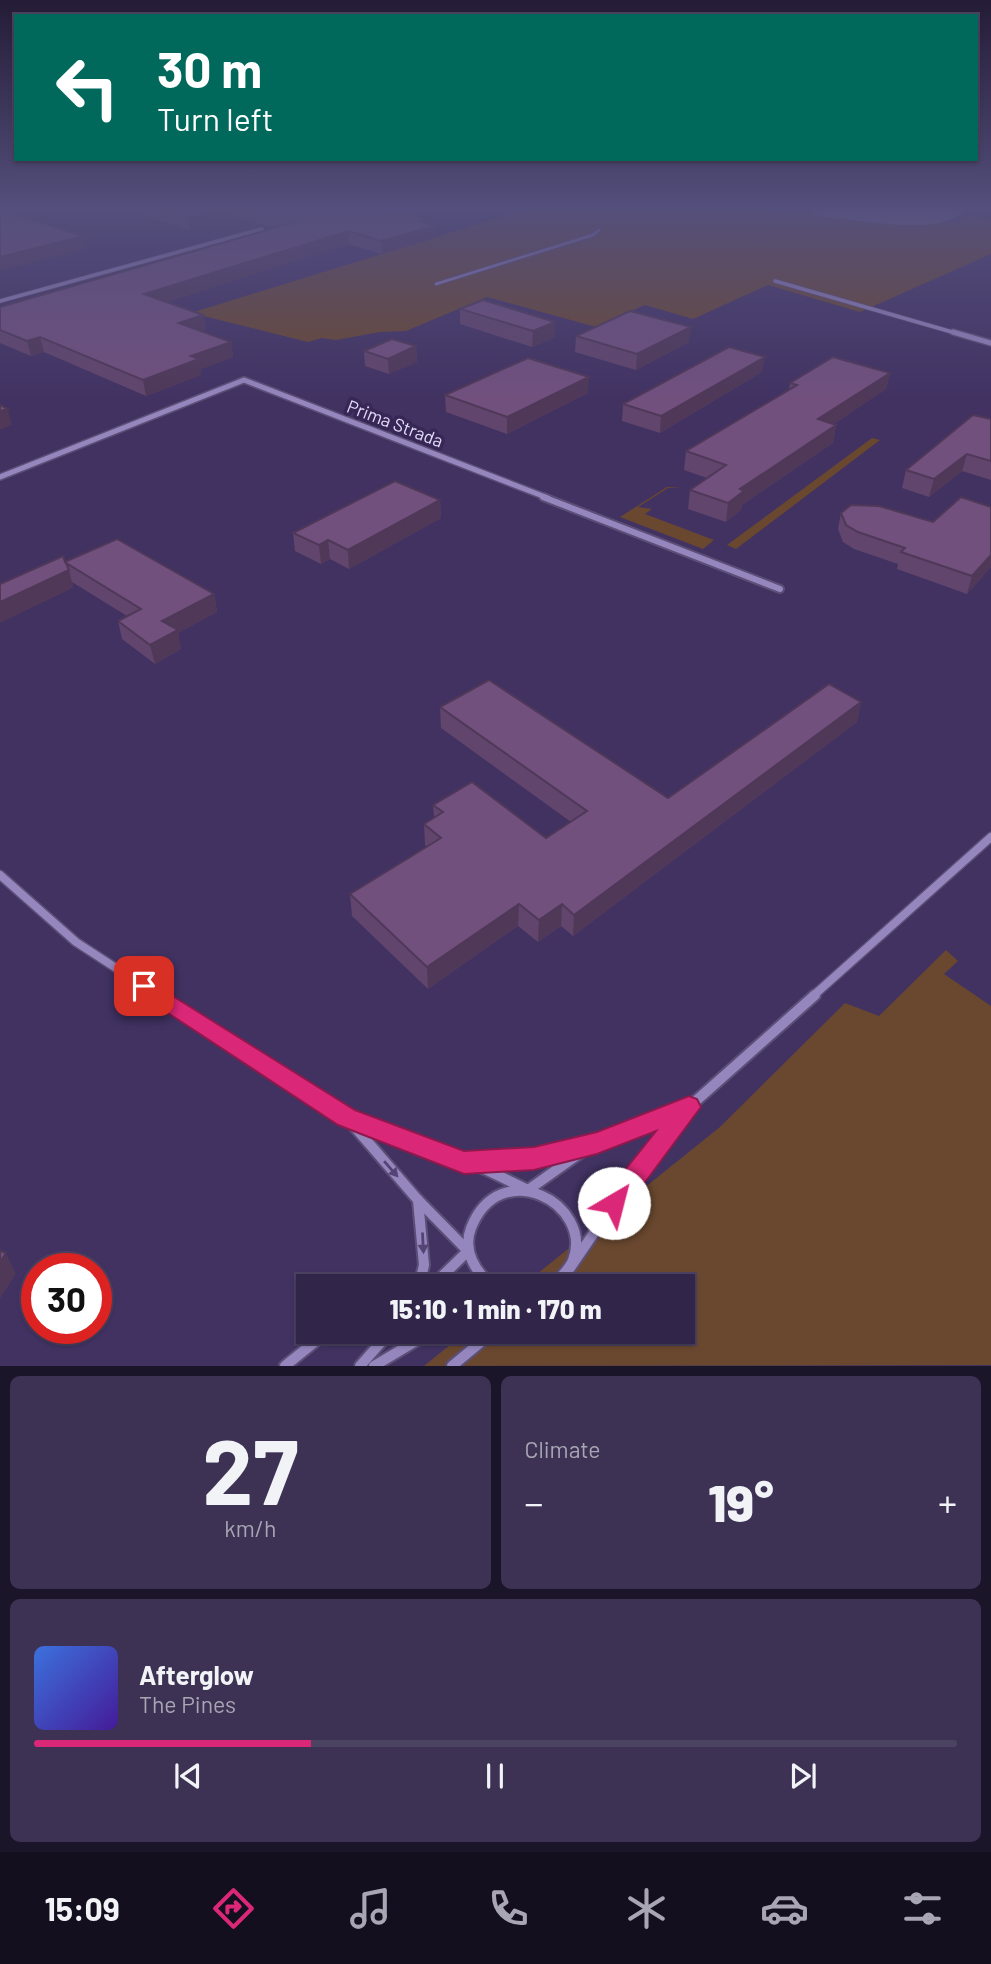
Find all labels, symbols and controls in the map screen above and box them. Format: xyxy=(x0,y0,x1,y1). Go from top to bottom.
text: 30 m xyxy=(157,39,262,98)
icon: left xyxy=(42,42,133,133)
text: Turn left xyxy=(157,99,274,137)
street label: Prima Strada xyxy=(344,395,447,451)
pin xyxy=(114,956,174,1016)
icon: arrive xyxy=(125,967,163,1005)
one-way arrow xyxy=(383,1160,399,1178)
position arrow xyxy=(577,1166,651,1240)
one-way arrow xyxy=(418,1232,429,1254)
speed limit sign: 30 xyxy=(21,1253,112,1344)
text: 15:10 · 1 min · 170 m xyxy=(389,1293,602,1324)
text: 27 xyxy=(202,1414,298,1523)
text: Climate xyxy=(525,1435,601,1463)
text: 19° xyxy=(708,1470,774,1532)
text: − xyxy=(525,1479,544,1525)
text: + xyxy=(938,1479,957,1525)
text: km/h xyxy=(224,1514,276,1542)
text: Afterglow xyxy=(139,1659,254,1690)
text: The Pines xyxy=(139,1690,236,1718)
icon: previous xyxy=(169,1757,207,1795)
icon: pause xyxy=(476,1757,514,1795)
icon: next xyxy=(784,1757,822,1795)
icon: directions xyxy=(209,1884,258,1933)
icon: music xyxy=(346,1884,395,1933)
icon: phone xyxy=(484,1884,533,1933)
icon: climate xyxy=(622,1884,671,1933)
icon: car xyxy=(760,1884,809,1933)
icon: filters xyxy=(898,1884,947,1933)
text: 15:09 xyxy=(44,1889,120,1927)

